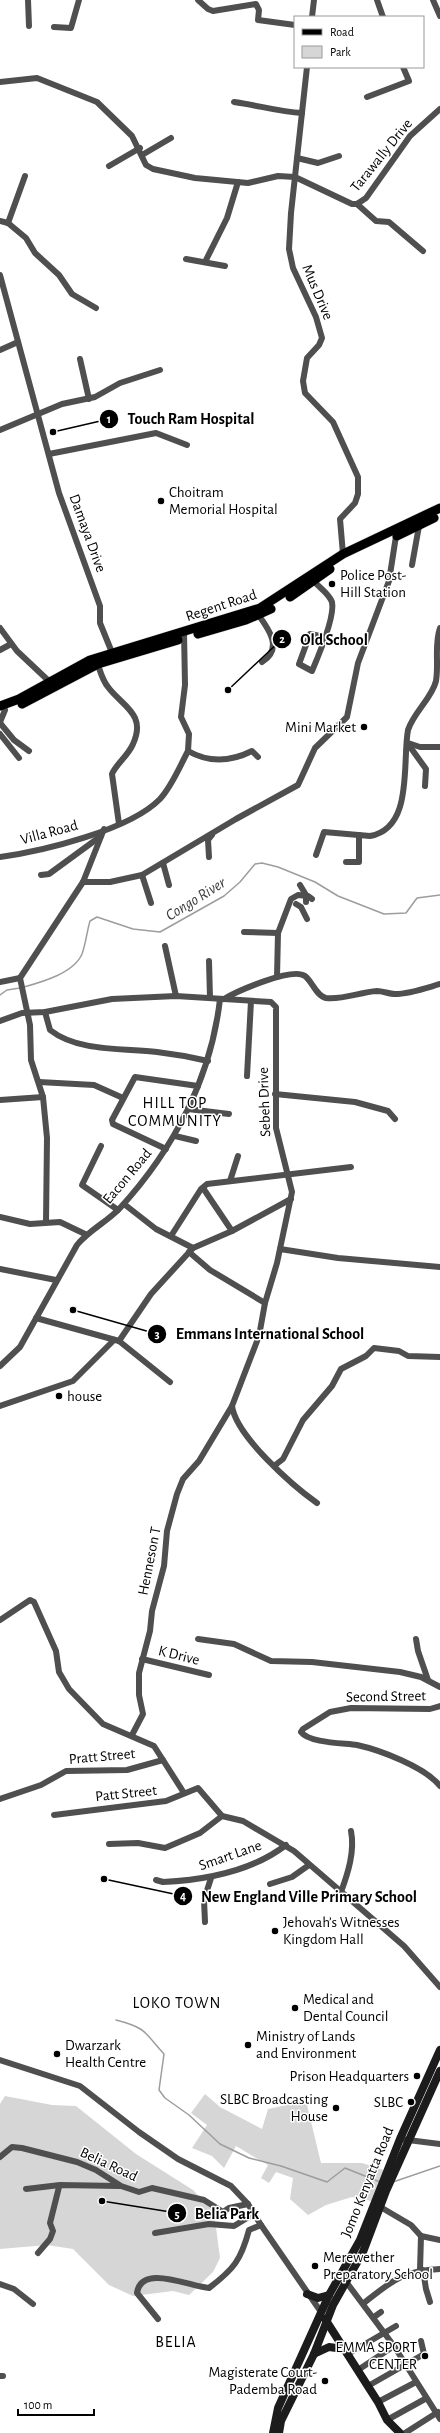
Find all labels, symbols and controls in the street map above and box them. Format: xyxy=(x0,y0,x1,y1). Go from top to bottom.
legend xyxy=(294,16,424,68)
text: Road xyxy=(330,26,354,38)
text: Park xyxy=(330,46,351,58)
street label: Tarawally Drive xyxy=(348,116,415,195)
street label: Mus Drive xyxy=(299,262,336,322)
callout: Touch Ram Hospital xyxy=(99,405,263,433)
text: Touch Ram Hospital xyxy=(127,411,255,427)
text: 1 xyxy=(107,413,111,425)
place label: Choitram Memorial Hospital xyxy=(169,485,278,517)
street label: Damaya Drive xyxy=(66,492,109,574)
marker: Choitram Memorial Hospital xyxy=(156,496,166,506)
place label: Police Post- Hill Station xyxy=(340,568,407,600)
marker: Police Post- Hill Station xyxy=(327,579,337,589)
street label: Regent Road xyxy=(184,587,259,624)
callout: Old School xyxy=(272,625,376,653)
text: Old School xyxy=(300,632,368,648)
text: 2 xyxy=(279,633,285,645)
place label: Mini Market xyxy=(285,720,356,735)
marker: Mini Market xyxy=(359,722,369,732)
street label: Villa Road xyxy=(19,818,80,847)
water label: Congo River xyxy=(163,874,229,923)
street label: Sebeh Drive xyxy=(256,1067,273,1137)
district label: HILL TOP COMMUNITY xyxy=(128,1095,222,1129)
street label: Eacon Road xyxy=(100,1146,155,1207)
callout: Emmans International School xyxy=(147,1320,372,1348)
text: Emmans International School xyxy=(176,1326,364,1342)
text: 3 xyxy=(154,1328,160,1340)
place label: house xyxy=(67,1389,102,1404)
marker: house xyxy=(54,1391,64,1401)
street label: Henneson T xyxy=(136,1525,164,1597)
street label: K Drive xyxy=(157,1643,201,1668)
street label: Second Street xyxy=(346,1688,426,1705)
street label: Pratt Street xyxy=(68,1746,136,1767)
street label: Patt Street xyxy=(95,1783,158,1804)
street label: Smart Lane xyxy=(197,1838,264,1873)
callout: New England Ville Primary School xyxy=(173,1882,425,1910)
text: New England Ville Primary School xyxy=(201,1889,417,1906)
text: 4 xyxy=(180,1890,186,1902)
place label: Jehovah’s Witnesses Kingdom Hall xyxy=(283,1915,400,1947)
marker: Jehovah’s Witnesses Kingdom Hall xyxy=(270,1926,280,1936)
place label: Medical and Dental Council xyxy=(303,1992,388,2024)
district label: LOKO TOWN xyxy=(133,1995,221,2011)
marker: Medical and Dental Council xyxy=(290,2003,300,2013)
place label: Ministry of Lands and Environment xyxy=(256,2029,357,2061)
place label: Dwarzark Health Centre xyxy=(65,2038,146,2070)
marker: Ministry of Lands and Environment xyxy=(243,2040,253,2050)
marker: Dwarzark Health Centre xyxy=(52,2049,62,2059)
place label: Prison Headquarters xyxy=(290,2069,409,2084)
marker: Prison Headquarters xyxy=(412,2071,422,2081)
place label: SLBC Broadcasting House xyxy=(220,2092,329,2124)
place label: SLBC xyxy=(374,2095,403,2110)
marker: SLBC xyxy=(406,2097,416,2107)
marker: SLBC Broadcasting House xyxy=(331,2103,341,2113)
street label: Jomo Kenyatta Road xyxy=(338,2125,397,2239)
street label: Belia Road xyxy=(78,2145,140,2184)
callout: Belia Park xyxy=(167,2199,267,2227)
text: Belia Park xyxy=(195,2206,259,2222)
text: 5 xyxy=(174,2208,180,2220)
place label: Merewether Preparatory School xyxy=(323,2250,433,2282)
marker: Merewether Preparatory School xyxy=(310,2261,320,2271)
district label: BELIA xyxy=(155,2334,197,2350)
place label: EMMA SPORT CENTER xyxy=(335,2340,418,2372)
marker: EMMA SPORT CENTER xyxy=(420,2351,430,2361)
place label: Magisterate Court- Pademba Road xyxy=(208,2365,317,2397)
marker: Magisterate Court- Pademba Road xyxy=(320,2376,330,2386)
scale bar xyxy=(18,2391,94,2417)
text: 100 m xyxy=(24,2399,52,2411)

